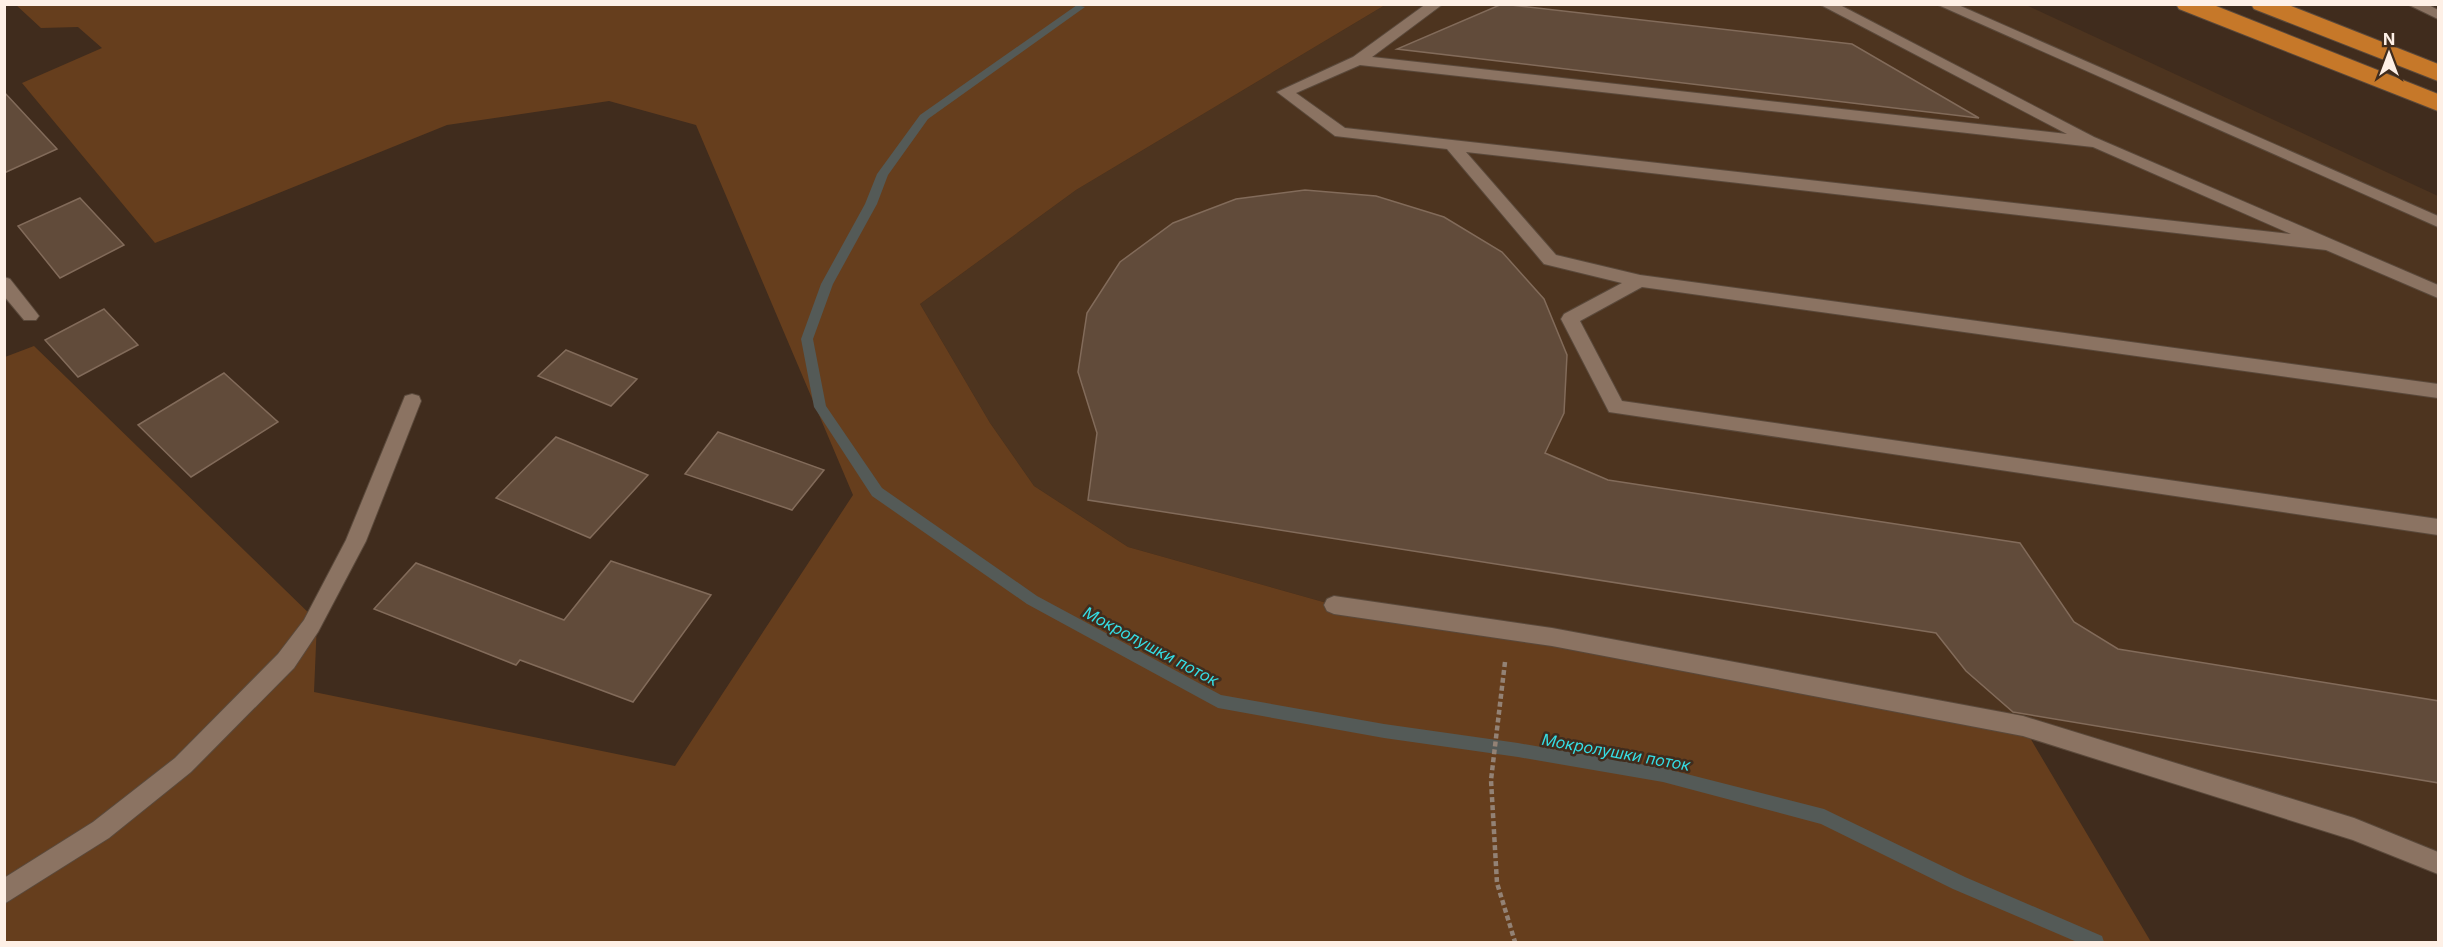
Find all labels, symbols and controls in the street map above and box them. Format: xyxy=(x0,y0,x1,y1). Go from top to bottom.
north arrow xyxy=(2359,24,2419,84)
text: N xyxy=(2383,29,2395,49)
water label: Мокролушки поток xyxy=(1080,602,1223,691)
water label: Мокролушки поток xyxy=(1540,729,1693,775)

